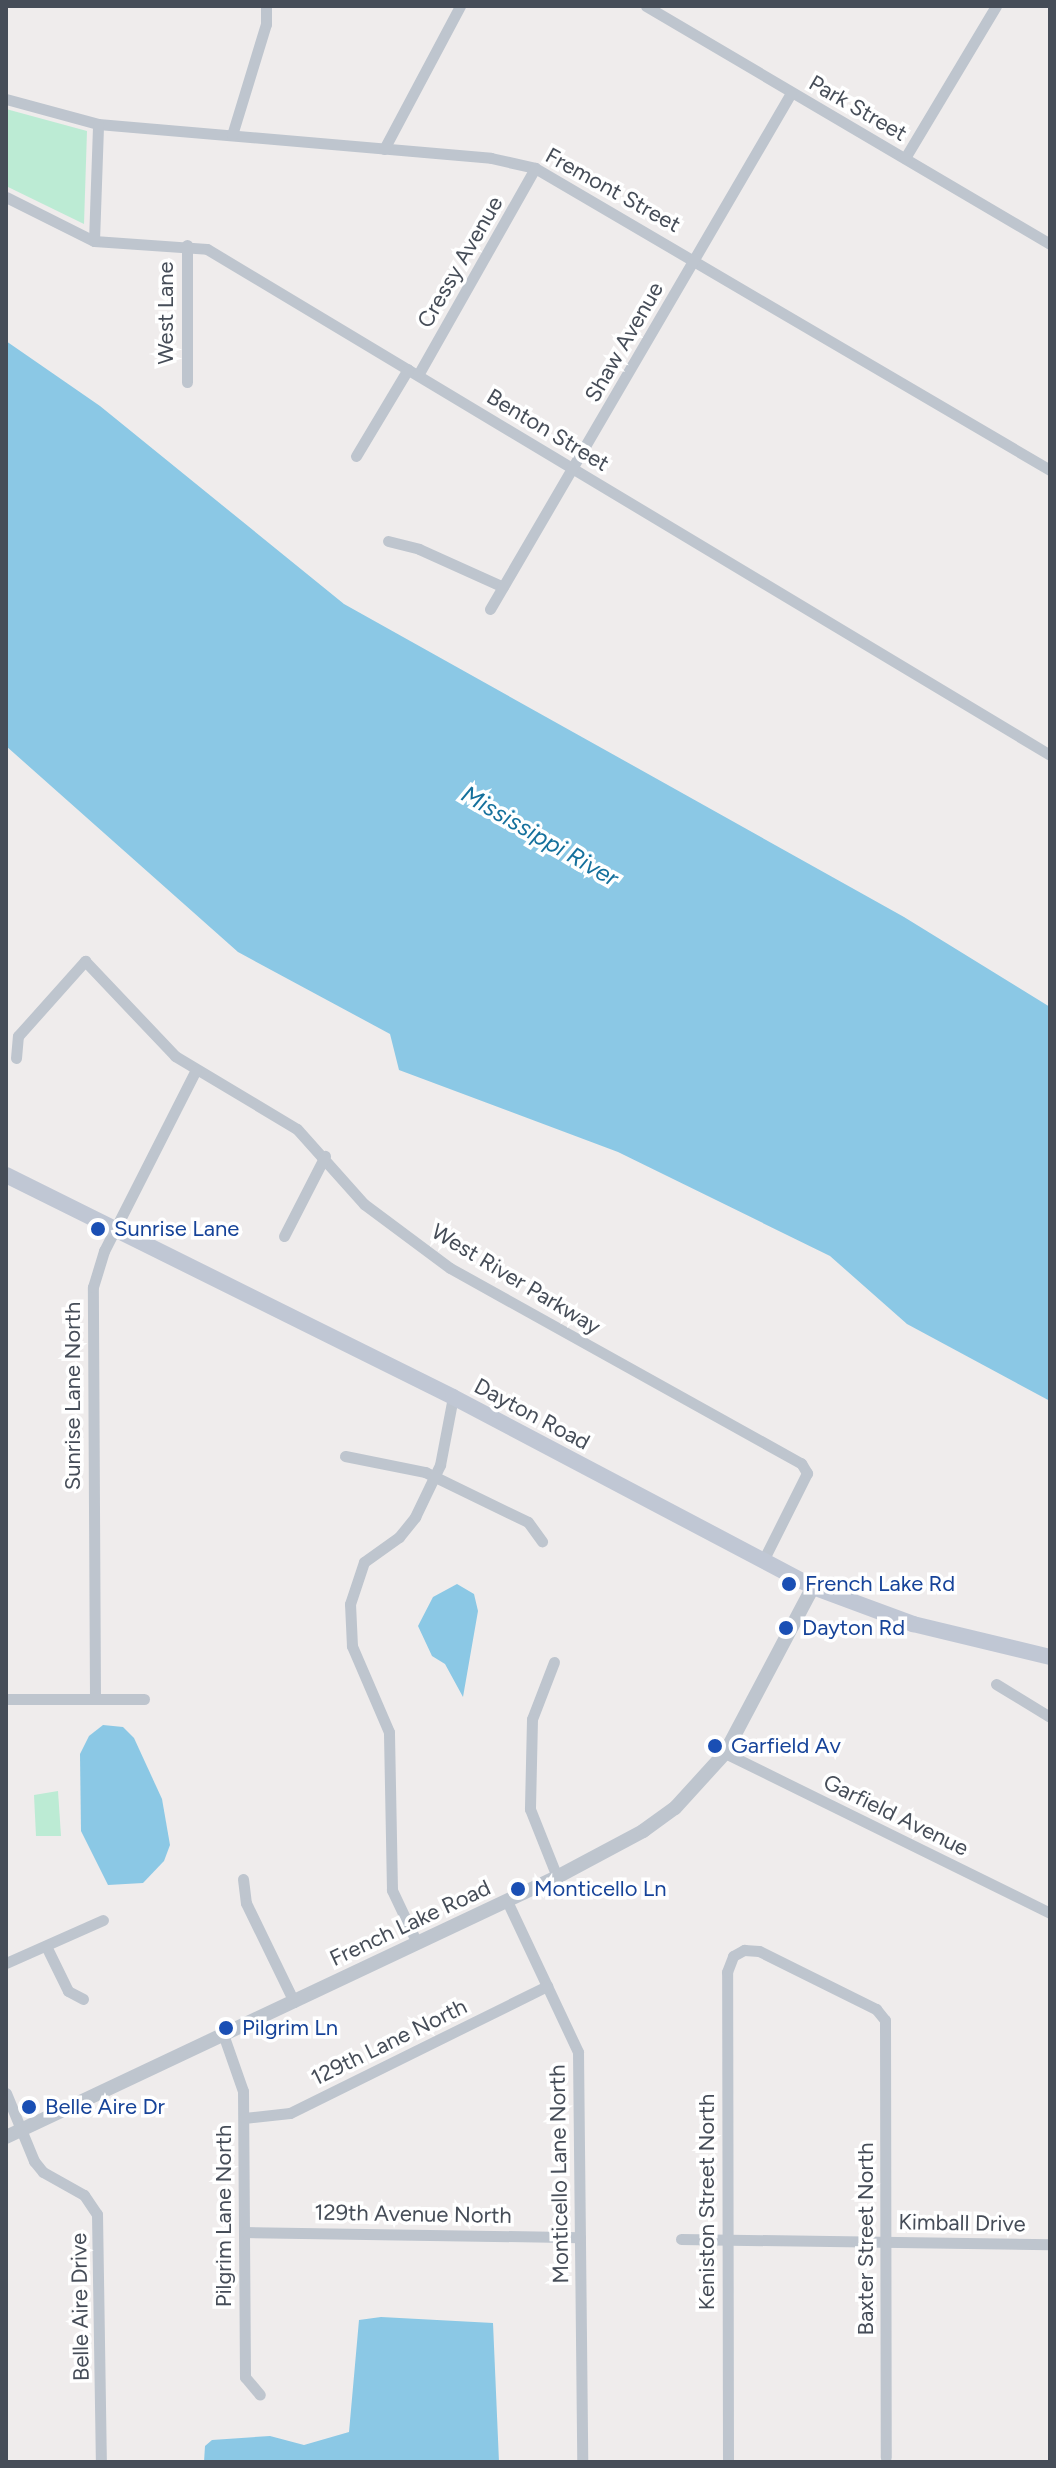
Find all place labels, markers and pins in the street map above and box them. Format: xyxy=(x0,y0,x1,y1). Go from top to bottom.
place label: Sunrise Lane xyxy=(114,1216,239,1242)
marker: Sunrise Lane xyxy=(89,1220,107,1238)
place label: French Lake Rd xyxy=(805,1571,955,1597)
marker: French Lake Rd xyxy=(780,1575,798,1593)
place label: Dayton Rd xyxy=(802,1615,905,1641)
marker: Dayton Rd xyxy=(777,1619,795,1637)
place label: Garfield Av xyxy=(731,1733,841,1759)
marker: Garfield Av xyxy=(706,1737,724,1755)
place label: Monticello Ln xyxy=(534,1876,667,1902)
marker: Monticello Ln xyxy=(509,1880,527,1898)
place label: Pilgrim Ln xyxy=(242,2015,338,2041)
marker: Pilgrim Ln xyxy=(217,2019,235,2037)
place label: Belle Aire Dr xyxy=(45,2094,165,2120)
marker: Belle Aire Dr xyxy=(20,2098,38,2116)

